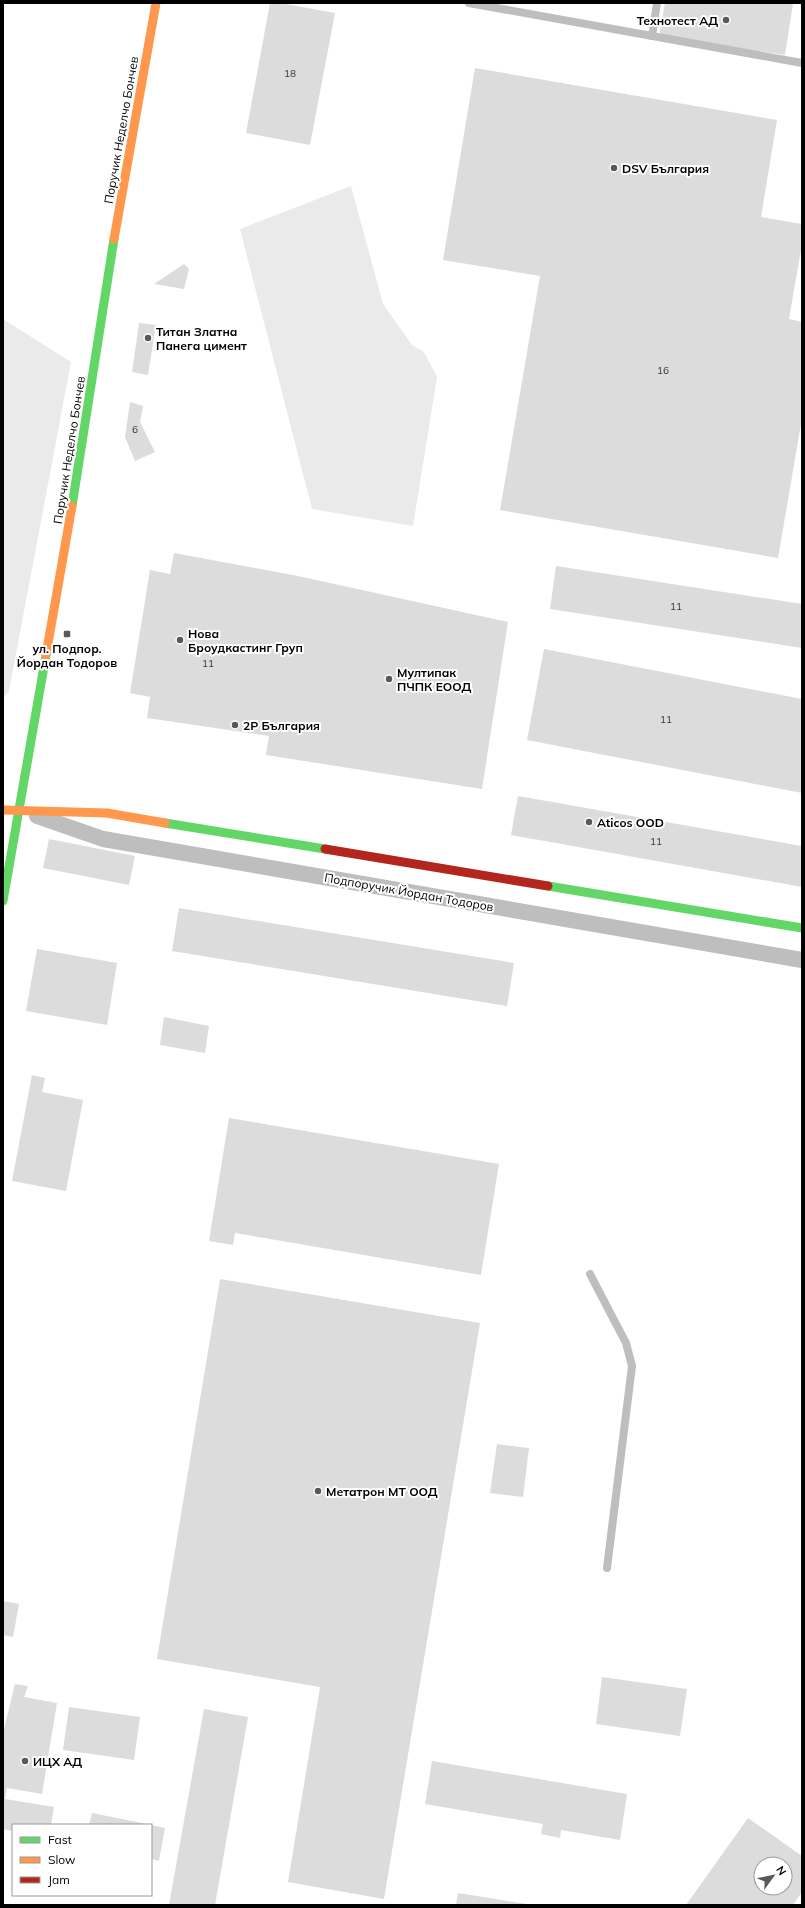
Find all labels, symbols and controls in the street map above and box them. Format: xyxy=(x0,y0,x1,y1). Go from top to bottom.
place label: Технотест АД xyxy=(637,13,718,28)
marker: Технотест АД xyxy=(721,15,731,25)
street label: Поручик Неделчо Бончев xyxy=(101,55,141,205)
house number: 18 xyxy=(284,67,296,80)
place label: DSV България xyxy=(622,161,709,176)
marker: DSV България xyxy=(609,163,619,173)
place label: Титан Златна Панега цимент xyxy=(156,324,247,353)
marker: Титан Златна Панега цимент xyxy=(143,333,153,343)
house number: 16 xyxy=(657,364,669,377)
street label: Поручик Неделчо Бончев xyxy=(50,375,88,525)
house number: 6 xyxy=(132,423,138,436)
house number: 11 xyxy=(670,600,682,613)
place label: Нова Броудкастинг Груп xyxy=(188,626,303,655)
marker: ул. Подпор. Йордан Тодоров xyxy=(62,629,72,639)
marker: Нова Броудкастинг Груп xyxy=(175,635,185,645)
place label: ул. Подпор. Йордан Тодоров xyxy=(17,641,117,670)
house number: 11 xyxy=(202,657,214,670)
place label: Мултипак ПЧПК ЕООД xyxy=(397,665,471,694)
marker: Мултипак ПЧПК ЕООД xyxy=(384,674,394,684)
house number: 11 xyxy=(660,713,672,726)
place label: 2Р България xyxy=(243,718,320,733)
marker: 2Р България xyxy=(230,720,240,730)
place label: Aticos OOD xyxy=(597,815,664,830)
marker: Aticos OOD xyxy=(584,817,594,827)
house number: 11 xyxy=(650,835,662,848)
street label: Подпоручик Йордан Тодоров xyxy=(323,870,495,914)
place label: Метатрон МТ ООД xyxy=(326,1484,438,1499)
marker: Метатрон МТ ООД xyxy=(313,1486,323,1496)
place label: ИЦХ АД xyxy=(33,1754,82,1769)
marker: ИЦХ АД xyxy=(20,1756,30,1766)
legend xyxy=(12,1824,152,1896)
text: Fast xyxy=(48,1832,72,1847)
text: Slow xyxy=(48,1852,76,1867)
north arrow xyxy=(753,1856,793,1896)
text: N xyxy=(773,1863,790,1878)
text: Jam xyxy=(48,1872,70,1887)

